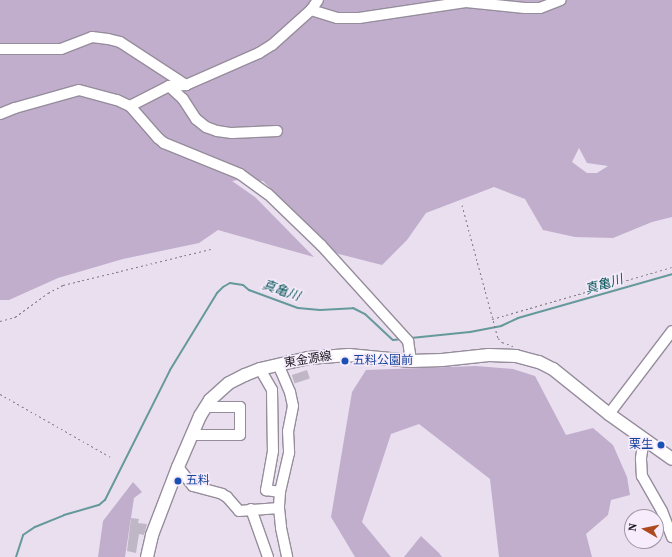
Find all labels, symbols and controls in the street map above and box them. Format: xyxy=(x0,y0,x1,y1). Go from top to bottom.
water label: 真亀川 xyxy=(583,272,625,298)
water label: 真亀川 xyxy=(260,277,302,305)
street label: 東金源線 xyxy=(283,349,333,371)
place label: 五料公園前 xyxy=(353,354,413,368)
marker: 五料公園前 xyxy=(340,356,350,366)
place label: 栗生 xyxy=(629,438,653,452)
marker: 栗生 xyxy=(656,440,666,450)
place label: 五料 xyxy=(186,474,210,488)
marker: 五料 xyxy=(173,476,183,486)
north arrow xyxy=(624,509,664,549)
text: N xyxy=(625,522,641,532)

